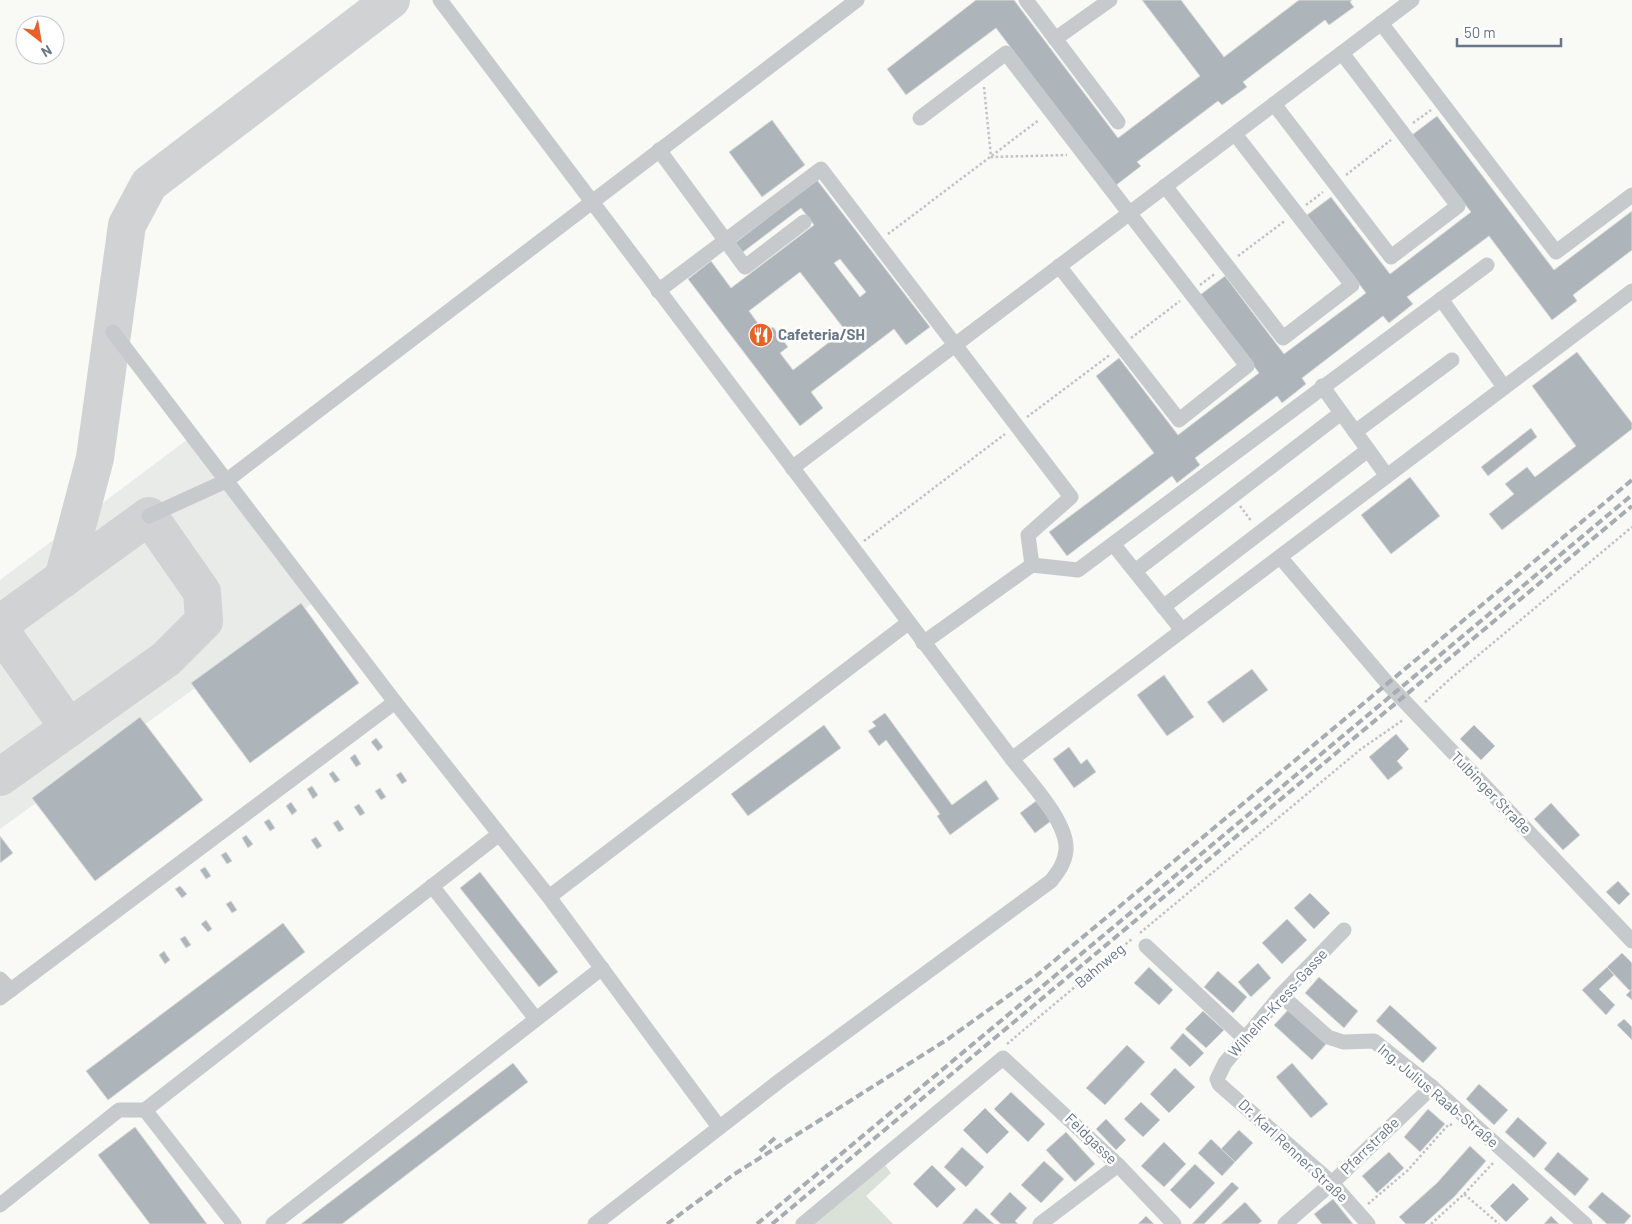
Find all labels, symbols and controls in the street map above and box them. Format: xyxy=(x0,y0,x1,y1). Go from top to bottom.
north arrow xyxy=(15,15,65,65)
scale bar xyxy=(1457,15,1561,47)
text: 50 m xyxy=(1464,23,1496,41)
text: N xyxy=(39,42,55,61)
restaurant icon: Cafeteria/SH xyxy=(748,322,774,348)
place label: Cafeteria/SH xyxy=(778,325,865,343)
street label: Tulbinger Straße xyxy=(1448,747,1536,837)
street label: Bahnweg xyxy=(1071,939,1128,991)
street label: Wilhelm-Kress-Gasse xyxy=(1224,944,1331,1060)
street label: Ing. Julius Raab-Straße xyxy=(1375,1040,1502,1151)
street label: Dr. Karl Renner Straße xyxy=(1235,1095,1352,1206)
street label: Feldgasse xyxy=(1062,1109,1121,1167)
street label: Pfarrstraße xyxy=(1336,1113,1402,1178)

